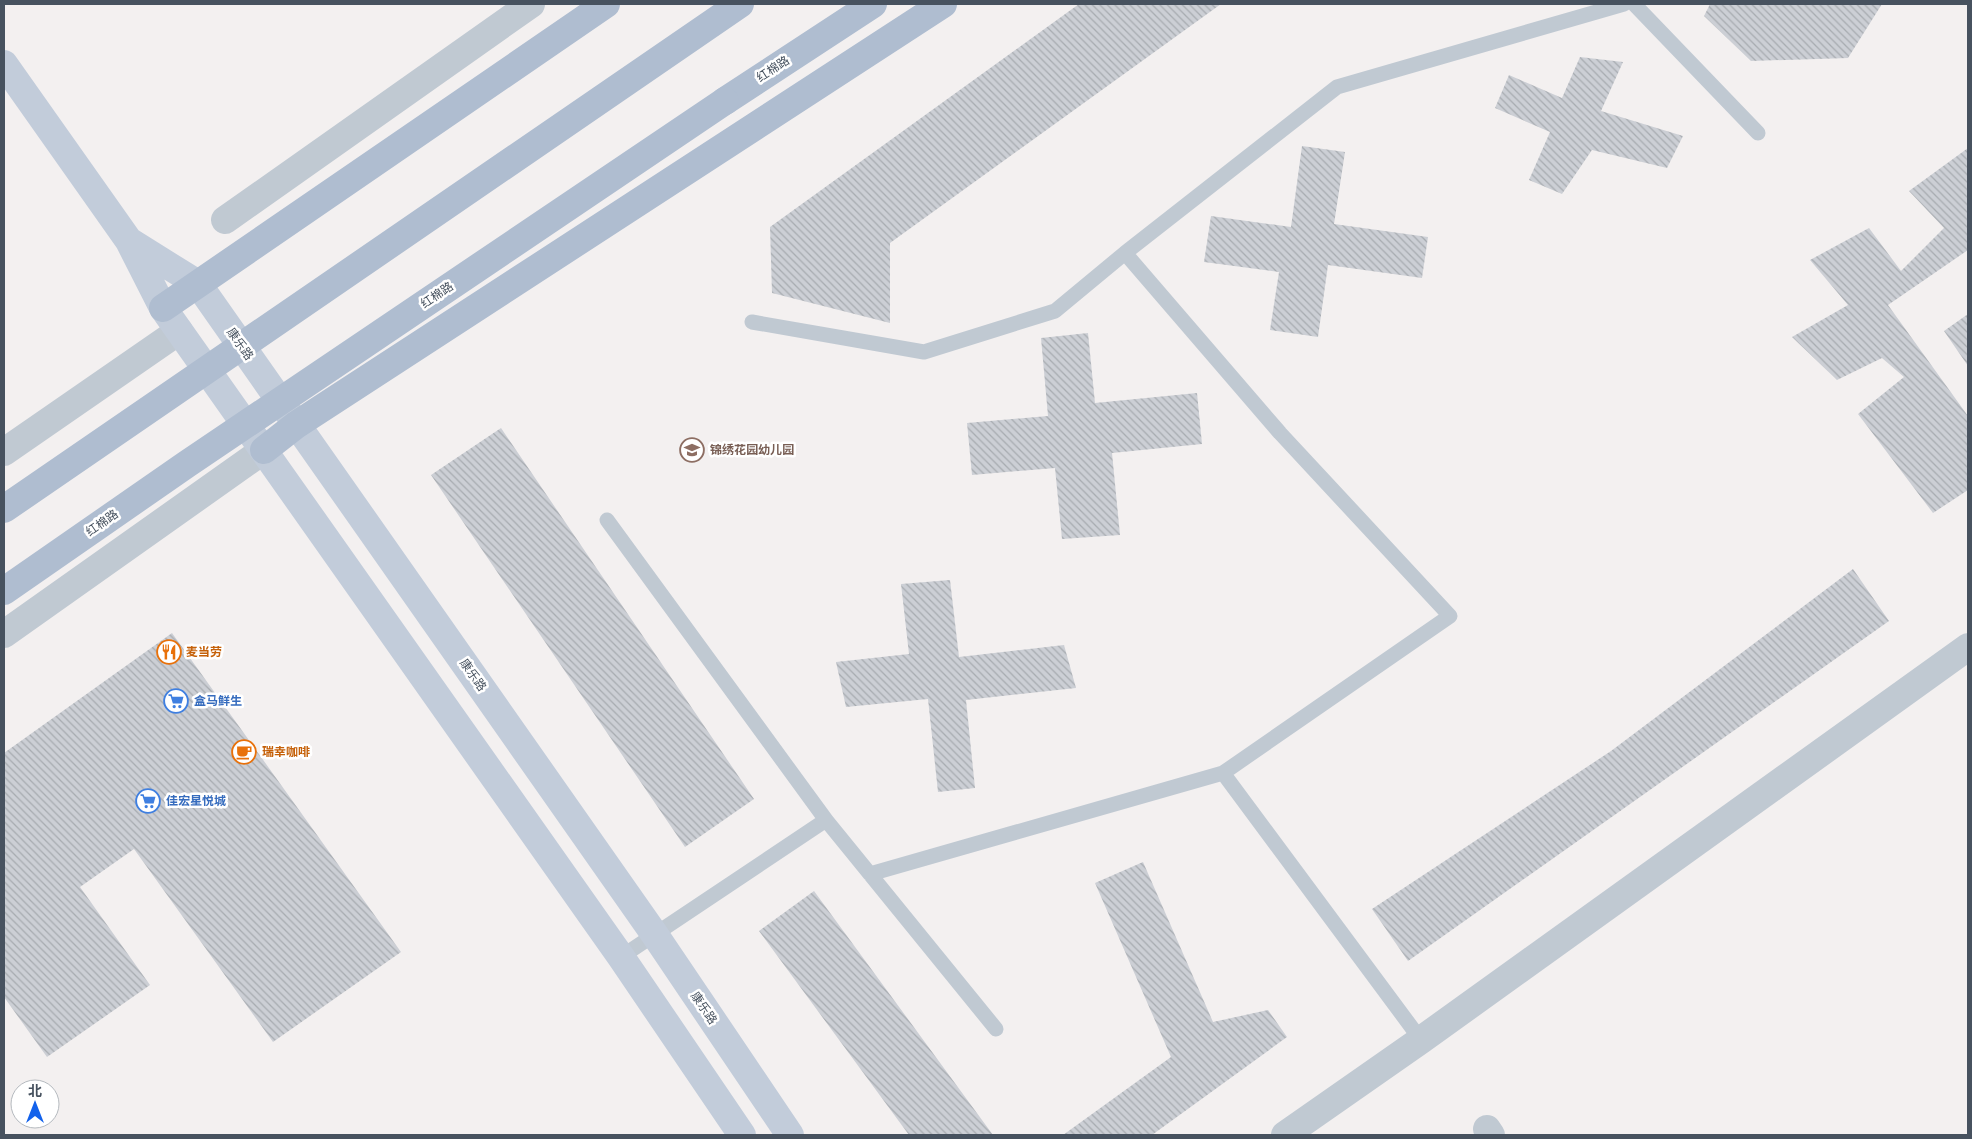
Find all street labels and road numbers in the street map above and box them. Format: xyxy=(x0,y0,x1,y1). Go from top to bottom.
street label: 红棉路 xyxy=(754,52,792,86)
street label: 红棉路 xyxy=(418,278,456,312)
street label: 康乐路 xyxy=(223,325,257,363)
street label: 红棉路 xyxy=(83,506,121,540)
street label: 康乐路 xyxy=(456,656,490,694)
street label: 康乐路 xyxy=(687,989,721,1027)

